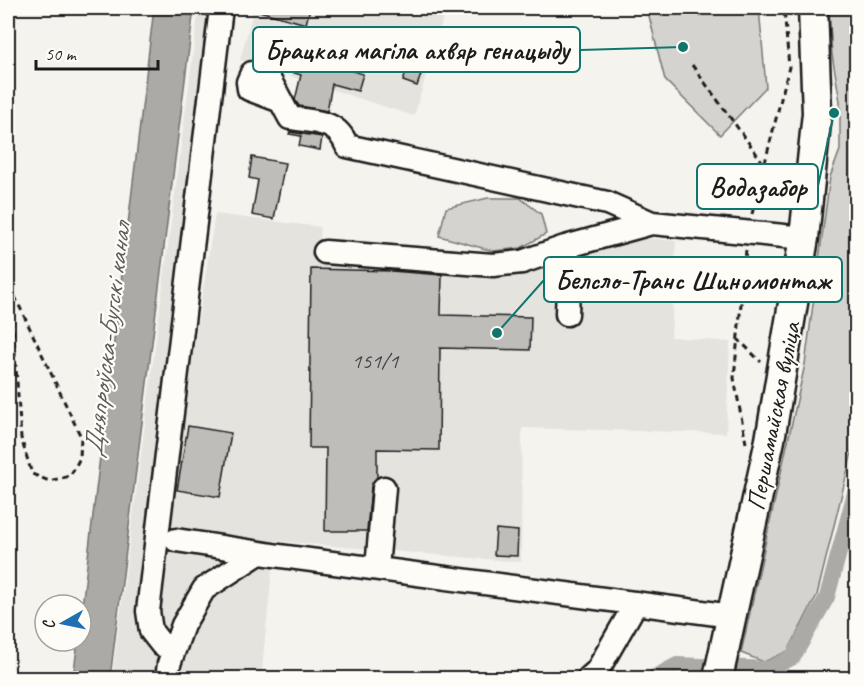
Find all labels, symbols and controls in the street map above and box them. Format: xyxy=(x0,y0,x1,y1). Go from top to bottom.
callout: Брацкая магіла ахвяр генацыду xyxy=(253,27,580,72)
scale bar xyxy=(36,33,158,71)
text: Брацкая магіла ахвяр генацыду xyxy=(265,33,572,67)
text: 50 m xyxy=(45,43,78,65)
callout: Водазабор xyxy=(697,164,818,209)
text: Водазабор xyxy=(709,170,808,204)
water label: Дняпроўска-Бугскі канал xyxy=(76,217,139,460)
callout: Белсло-Транс Шиномонтаж xyxy=(544,257,842,302)
text: Белсло-Транс Шиномонтаж xyxy=(555,263,834,297)
street label: Першамайская вуліца xyxy=(739,318,808,513)
house number: 151/1 xyxy=(352,347,400,375)
north arrow xyxy=(33,593,93,653)
text: С xyxy=(38,618,60,631)

